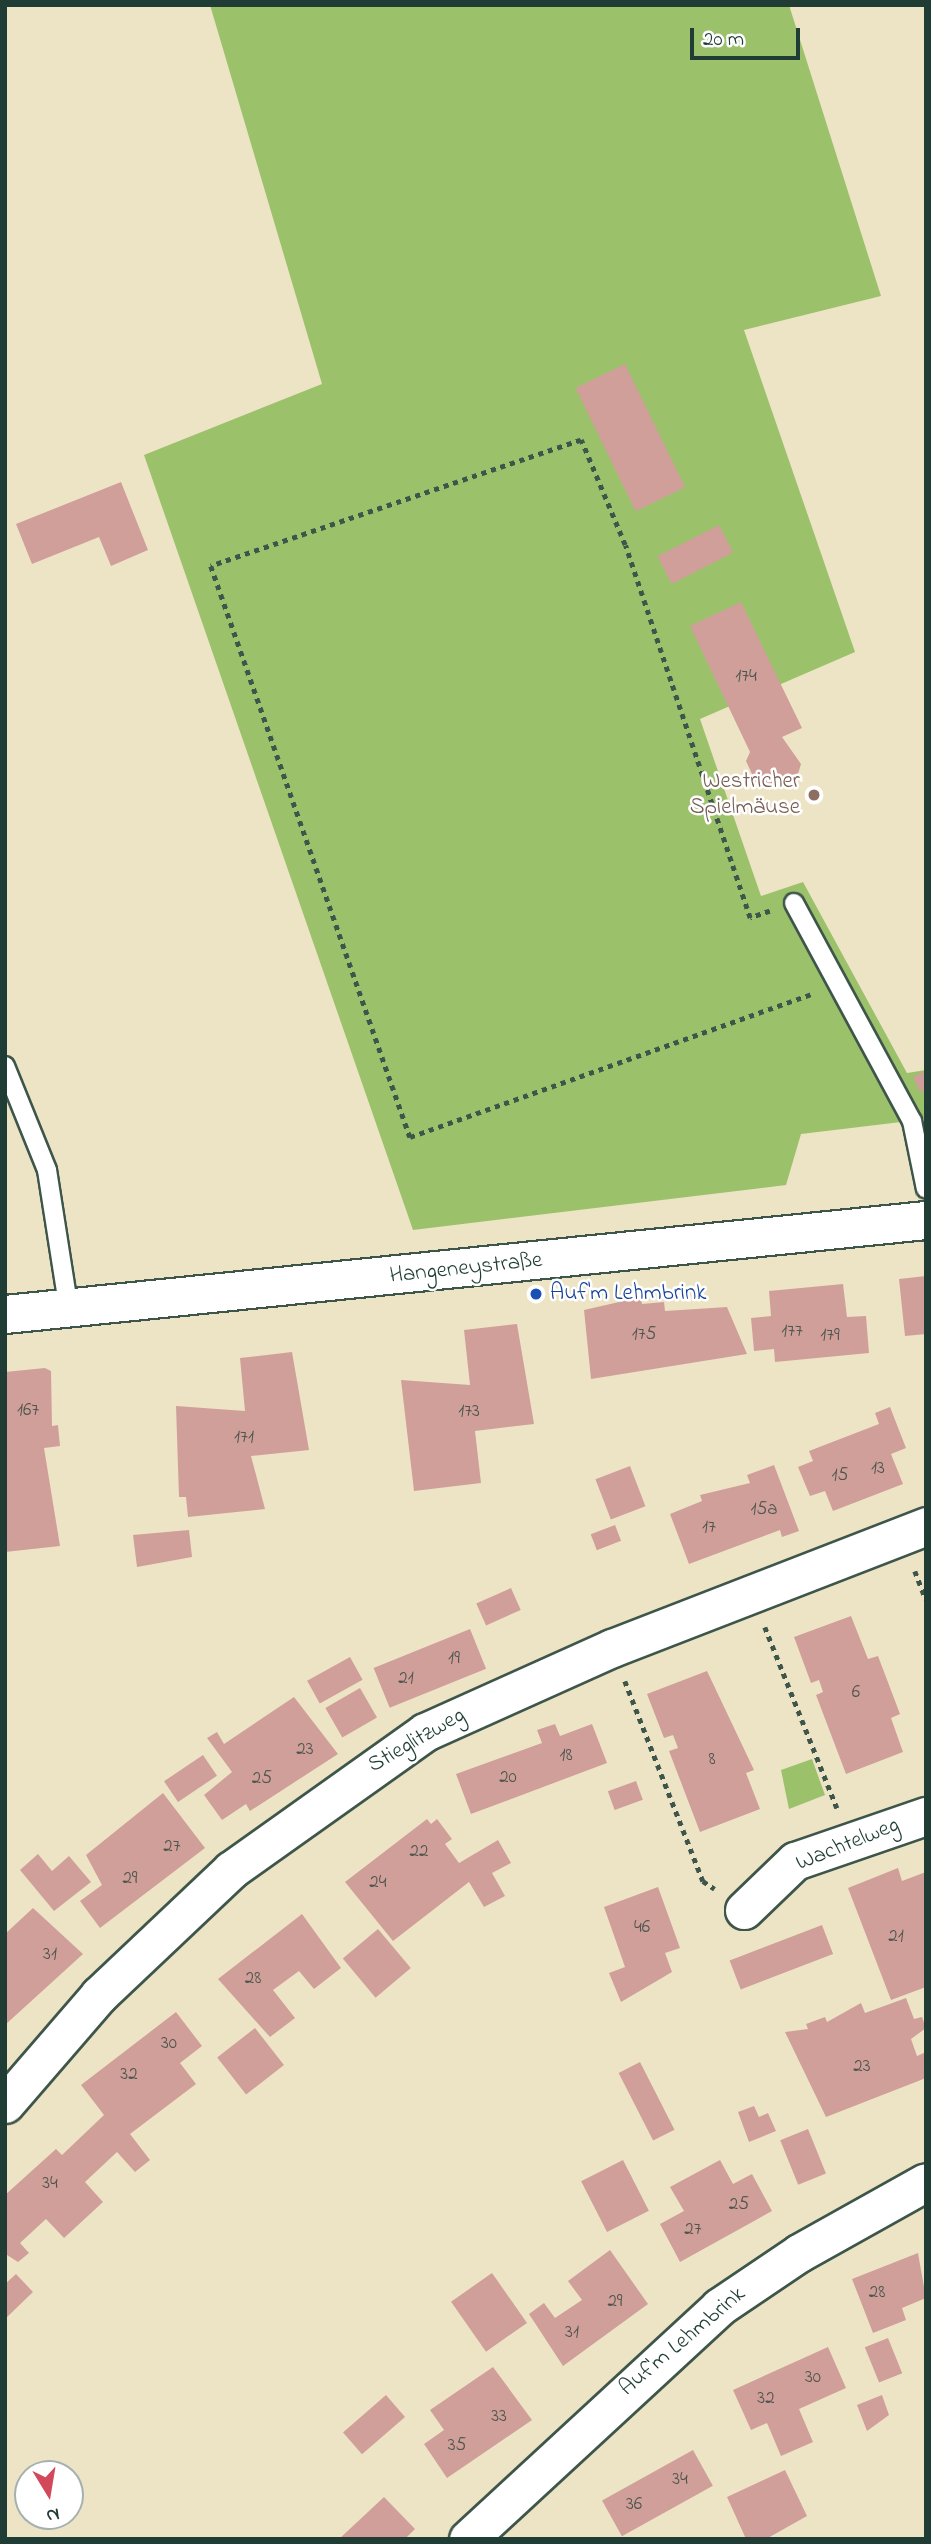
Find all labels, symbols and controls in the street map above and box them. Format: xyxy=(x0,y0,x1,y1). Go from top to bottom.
scale bar xyxy=(693,14,803,58)
text: 20 m xyxy=(703,25,744,55)
house number: 174 xyxy=(735,666,757,688)
place label: Westricher Spielmäuse xyxy=(690,768,800,822)
marker: Westricher Spielmäuse xyxy=(806,787,822,803)
street label: Hangeneystraße xyxy=(388,1247,544,1291)
place label: Auf'm Lehmbrink xyxy=(550,1280,706,1308)
marker: Auf'm Lehmbrink xyxy=(528,1286,544,1302)
house number: 177 xyxy=(781,1321,803,1343)
house number: 175 xyxy=(632,1324,656,1346)
house number: 179 xyxy=(820,1325,840,1347)
house number: 167 xyxy=(17,1400,39,1422)
house number: 173 xyxy=(458,1401,480,1423)
house number: 171 xyxy=(234,1427,254,1449)
house number: 13 xyxy=(871,1458,885,1480)
house number: 15 xyxy=(832,1465,848,1487)
house number: 15a xyxy=(750,1499,778,1521)
house number: 17 xyxy=(702,1517,716,1539)
house number: 19 xyxy=(448,1648,460,1670)
house number: 21 xyxy=(398,1668,414,1690)
house number: 6 xyxy=(852,1682,860,1704)
street label: Stieglitzweg xyxy=(364,1702,470,1780)
house number: 23 xyxy=(296,1739,314,1761)
house number: 18 xyxy=(559,1745,573,1767)
house number: 8 xyxy=(708,1749,716,1771)
house number: 20 xyxy=(499,1767,517,1789)
house number: 25 xyxy=(252,1768,272,1790)
street label: Wachtelweg xyxy=(792,1812,904,1878)
house number: 27 xyxy=(163,1836,181,1858)
house number: 22 xyxy=(410,1841,428,1863)
house number: 29 xyxy=(122,1868,138,1890)
house number: 24 xyxy=(369,1872,387,1894)
house number: 46 xyxy=(634,1917,650,1939)
house number: 21 xyxy=(888,1926,904,1948)
house number: 31 xyxy=(43,1944,57,1966)
house number: 28 xyxy=(245,1968,261,1990)
house number: 30 xyxy=(161,2033,177,2055)
house number: 23 xyxy=(853,2056,871,2078)
house number: 32 xyxy=(120,2064,138,2086)
house number: 34 xyxy=(42,2173,58,2195)
house number: 25 xyxy=(729,2194,749,2216)
house number: 27 xyxy=(684,2219,702,2241)
street label: Auf'm Lehmbrink xyxy=(614,2281,752,2403)
house number: 28 xyxy=(869,2282,885,2304)
house number: 29 xyxy=(607,2291,623,2313)
house number: 31 xyxy=(565,2322,579,2344)
house number: 30 xyxy=(805,2367,821,2389)
house number: 32 xyxy=(757,2388,775,2410)
house number: 33 xyxy=(491,2406,507,2428)
house number: 35 xyxy=(448,2435,466,2457)
north arrow xyxy=(14,2460,84,2530)
house number: 34 xyxy=(672,2469,688,2491)
house number: 36 xyxy=(626,2494,642,2516)
text: N xyxy=(44,2500,62,2529)

